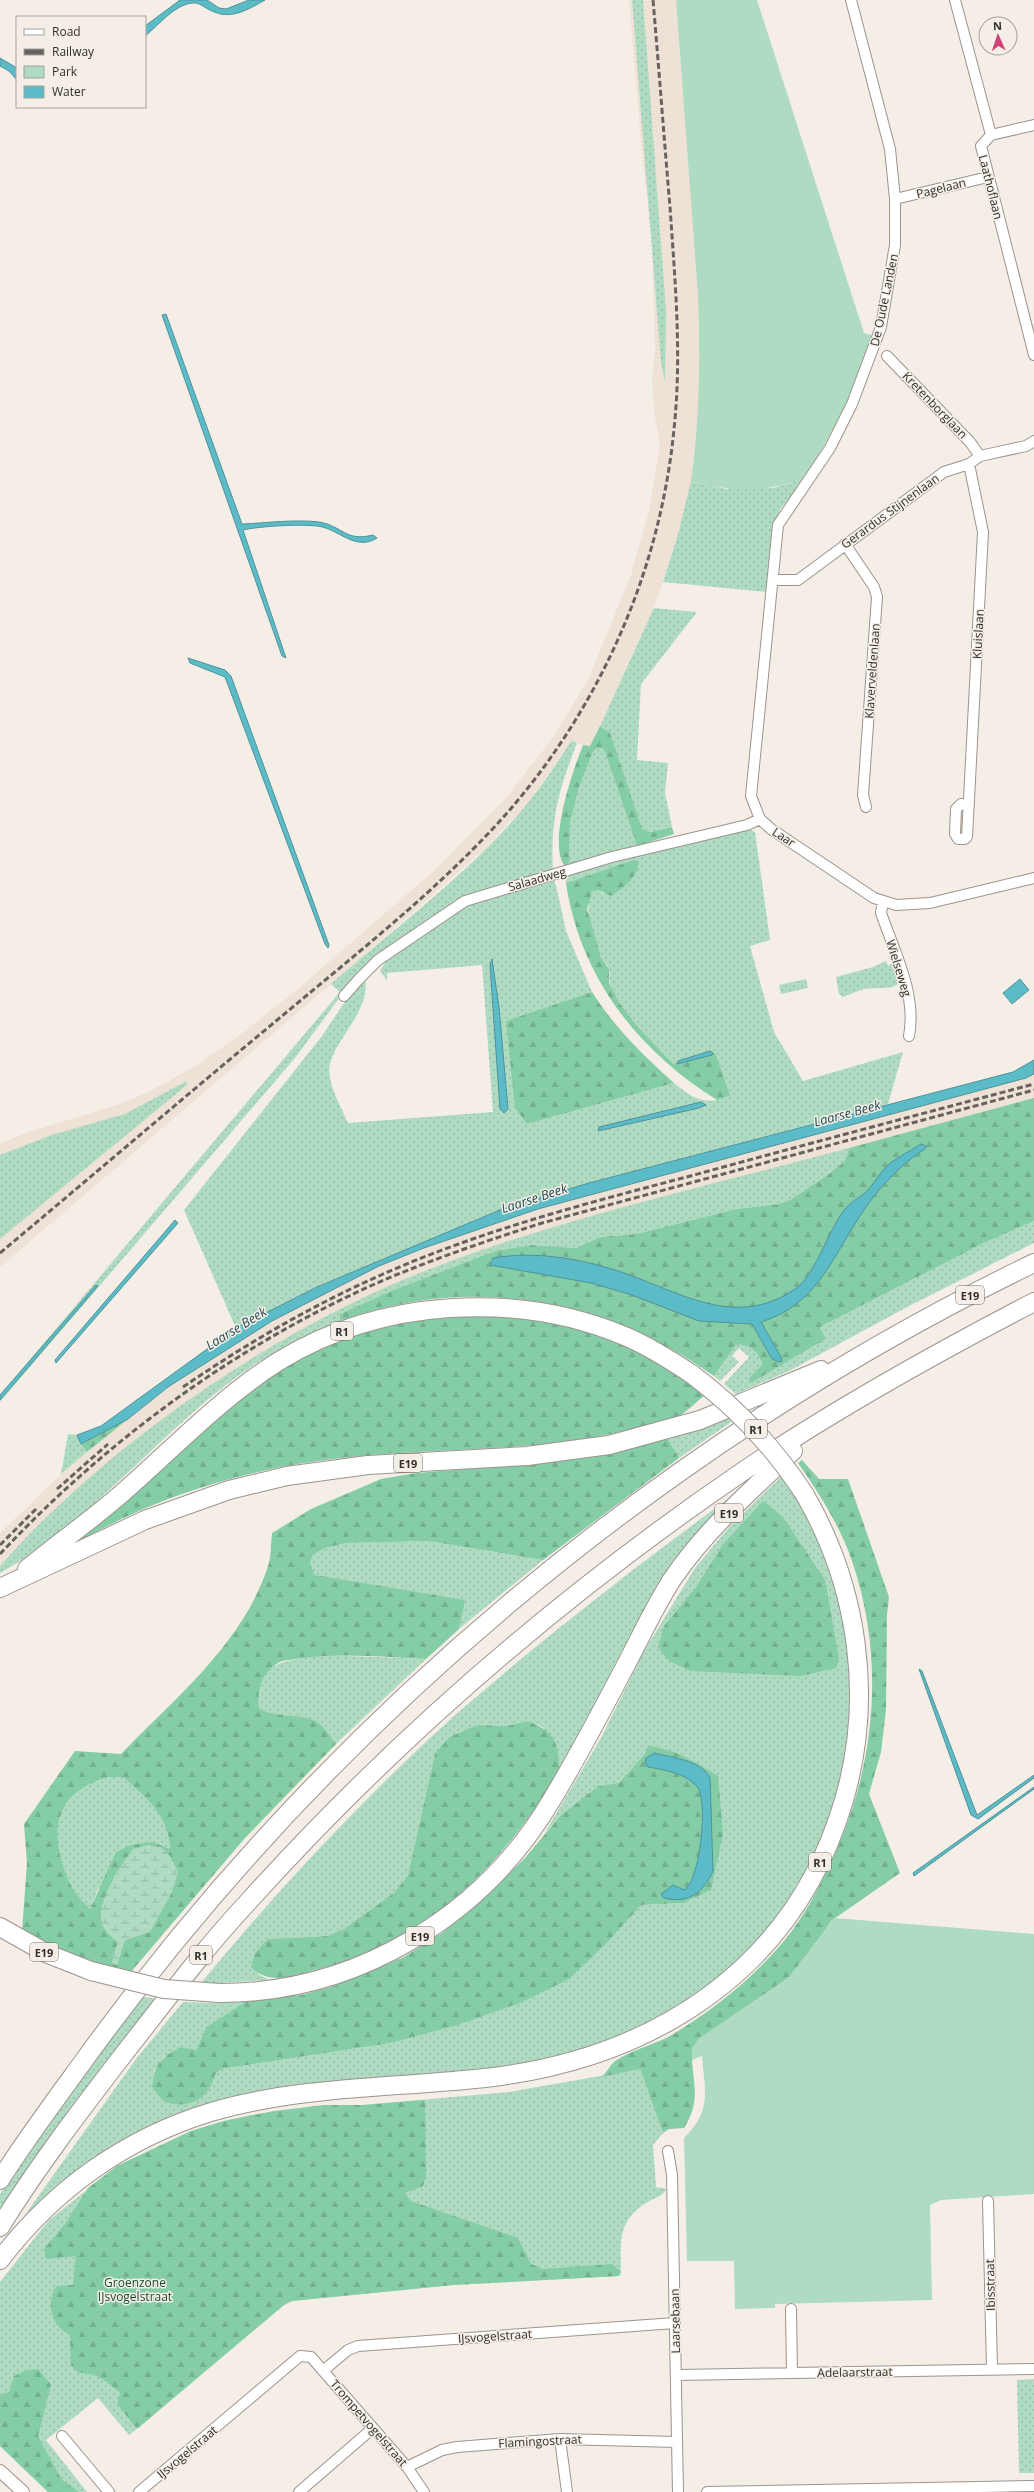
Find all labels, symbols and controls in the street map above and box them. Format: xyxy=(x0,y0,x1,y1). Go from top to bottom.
legend xyxy=(16,16,146,108)
north arrow xyxy=(978,16,1018,56)
text: N xyxy=(993,18,1002,33)
text: Road xyxy=(52,23,81,40)
text: Railway xyxy=(52,43,95,60)
text: Park xyxy=(52,63,78,80)
text: Water xyxy=(52,83,86,100)
street label: Laathoflaan xyxy=(975,153,1007,221)
street label: Pagelaan xyxy=(914,174,968,202)
street label: De Oude Landen xyxy=(866,252,902,348)
street label: Kretenborglaan xyxy=(899,368,971,442)
street label: Gerardus Stijnenlaan xyxy=(837,470,943,552)
street label: Kluislaan xyxy=(968,608,988,660)
street label: Klaverveldenlaan xyxy=(860,623,884,719)
street label: Laar xyxy=(769,823,799,851)
street label: Salaadweg xyxy=(506,862,568,895)
street label: Wielseweg xyxy=(882,937,916,999)
water label: Laarse Beek xyxy=(812,1095,883,1131)
water label: Laarse Beek xyxy=(499,1179,570,1217)
road number: E19 xyxy=(956,1286,984,1304)
water label: Laarse Beek xyxy=(202,1302,270,1354)
road number: R1 xyxy=(331,1322,353,1340)
road number: R1 xyxy=(745,1420,767,1438)
road number: E19 xyxy=(394,1454,422,1472)
road number: E19 xyxy=(715,1504,743,1522)
road number: R1 xyxy=(809,1853,831,1871)
road number: E19 xyxy=(406,1927,434,1945)
road number: E19 xyxy=(30,1943,58,1961)
road number: R1 xyxy=(190,1946,212,1964)
street label: Ibisstraat xyxy=(981,2259,999,2311)
park label: Groenzone IJsvogelstraat xyxy=(98,2274,172,2305)
street label: Laarsebaan xyxy=(666,2288,684,2354)
street label: IJsvogelstraat xyxy=(457,2325,533,2347)
street label: Adelaarstraat xyxy=(817,2363,893,2381)
street label: Trompetvogelstraat xyxy=(326,2376,412,2470)
street label: IJsvogelstraat xyxy=(153,2422,221,2482)
street label: Flamingostraat xyxy=(498,2430,582,2452)

